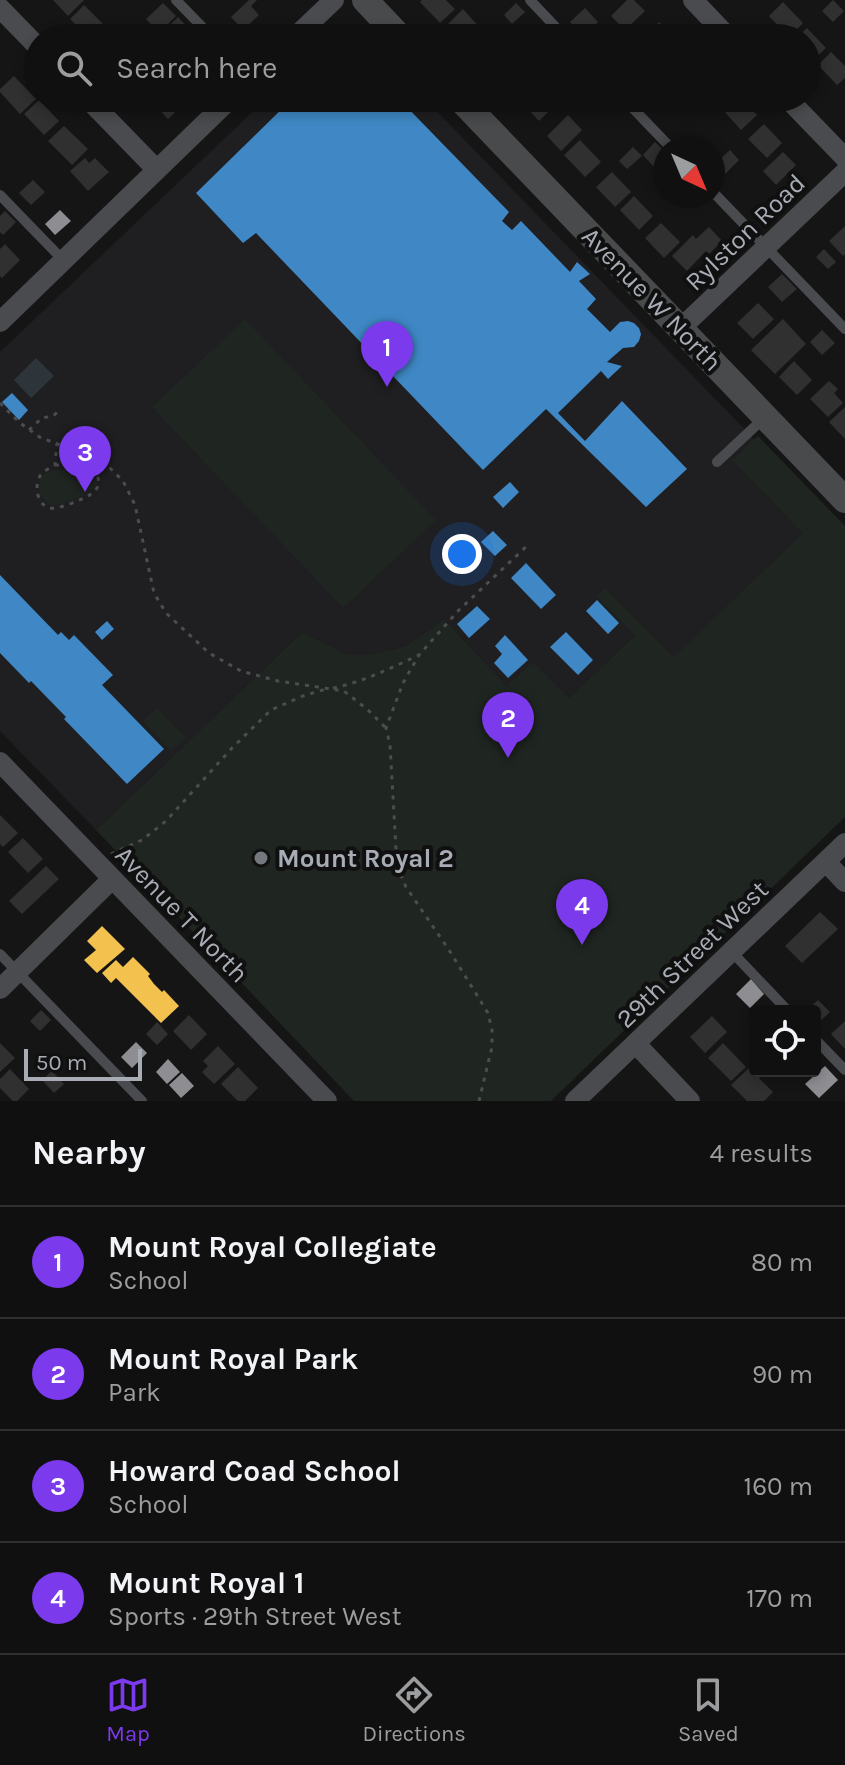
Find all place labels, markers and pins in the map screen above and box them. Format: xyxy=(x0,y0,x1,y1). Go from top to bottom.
pin: 1 xyxy=(361,321,413,387)
pin: 3 xyxy=(59,426,111,492)
pin: 2 xyxy=(482,692,534,758)
place label: Mount Royal 2 xyxy=(277,843,454,874)
marker: Mount Royal 2 xyxy=(252,849,270,867)
pin: 4 xyxy=(556,879,608,945)

